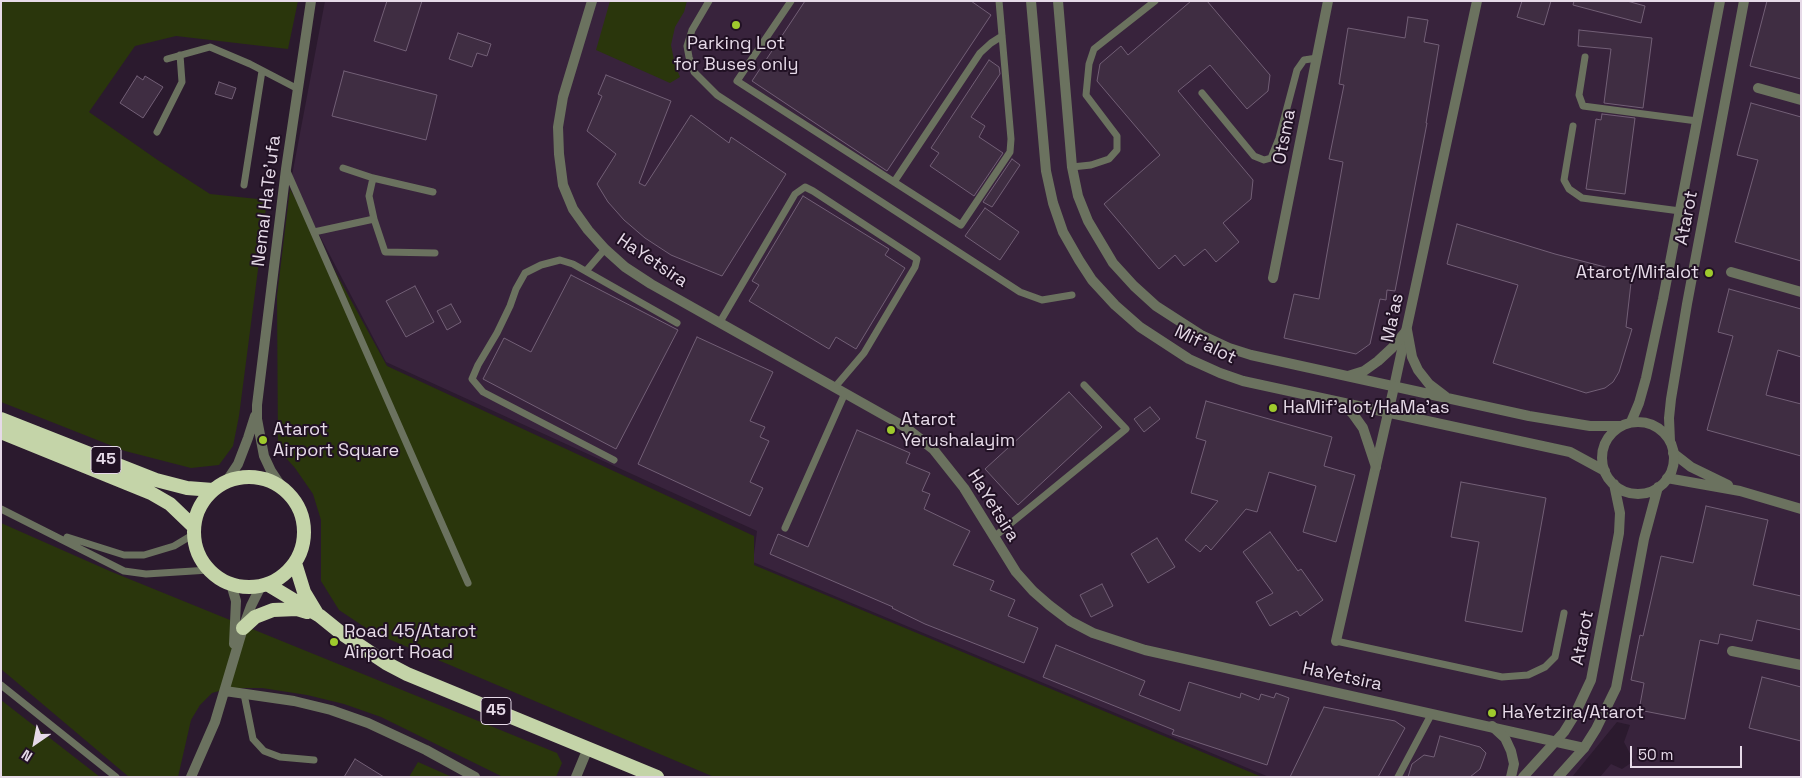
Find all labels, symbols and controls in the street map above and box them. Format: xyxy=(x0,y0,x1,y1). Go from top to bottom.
marker: Parking Lot for Buses only xyxy=(730,19,742,31)
place label: Parking Lot for Buses only xyxy=(674,33,798,76)
street label: Otsma xyxy=(1269,108,1301,166)
street label: Nemal HaTe'ufa xyxy=(248,134,286,268)
street label: Atarot xyxy=(1671,189,1703,247)
street label: HaYetsira xyxy=(612,229,692,293)
place label: Atarot/Mifalot xyxy=(1576,262,1699,284)
marker: Atarot/Mifalot xyxy=(1703,267,1715,279)
street label: Ma'as xyxy=(1377,292,1409,344)
street label: Mif'alot xyxy=(1171,321,1239,369)
place label: HaMif'alot/HaMa'as xyxy=(1283,397,1449,419)
marker: HaMif'alot/HaMa'as xyxy=(1267,402,1279,414)
place label: Atarot Yerushalayim xyxy=(901,409,1015,452)
place label: Atarot Airport Square xyxy=(273,419,399,462)
marker: Atarot Yerushalayim xyxy=(885,424,897,436)
marker: Atarot Airport Square xyxy=(257,434,269,446)
road number: 45 xyxy=(91,446,121,474)
street label: HaYetsira xyxy=(962,466,1024,546)
street label: Atarot xyxy=(1567,609,1599,667)
place label: Road 45/Atarot Airport Road xyxy=(344,621,476,664)
marker: Road 45/Atarot Airport Road xyxy=(328,636,340,648)
street label: HaYetsira xyxy=(1300,658,1384,696)
road number: 45 xyxy=(481,698,511,724)
place label: HaYetzira/Atarot xyxy=(1502,702,1644,724)
marker: HaYetzira/Atarot xyxy=(1486,707,1498,719)
north arrow xyxy=(10,718,60,768)
scale bar xyxy=(1632,736,1744,768)
text: N xyxy=(18,745,36,766)
text: 50 m xyxy=(1638,745,1673,764)

